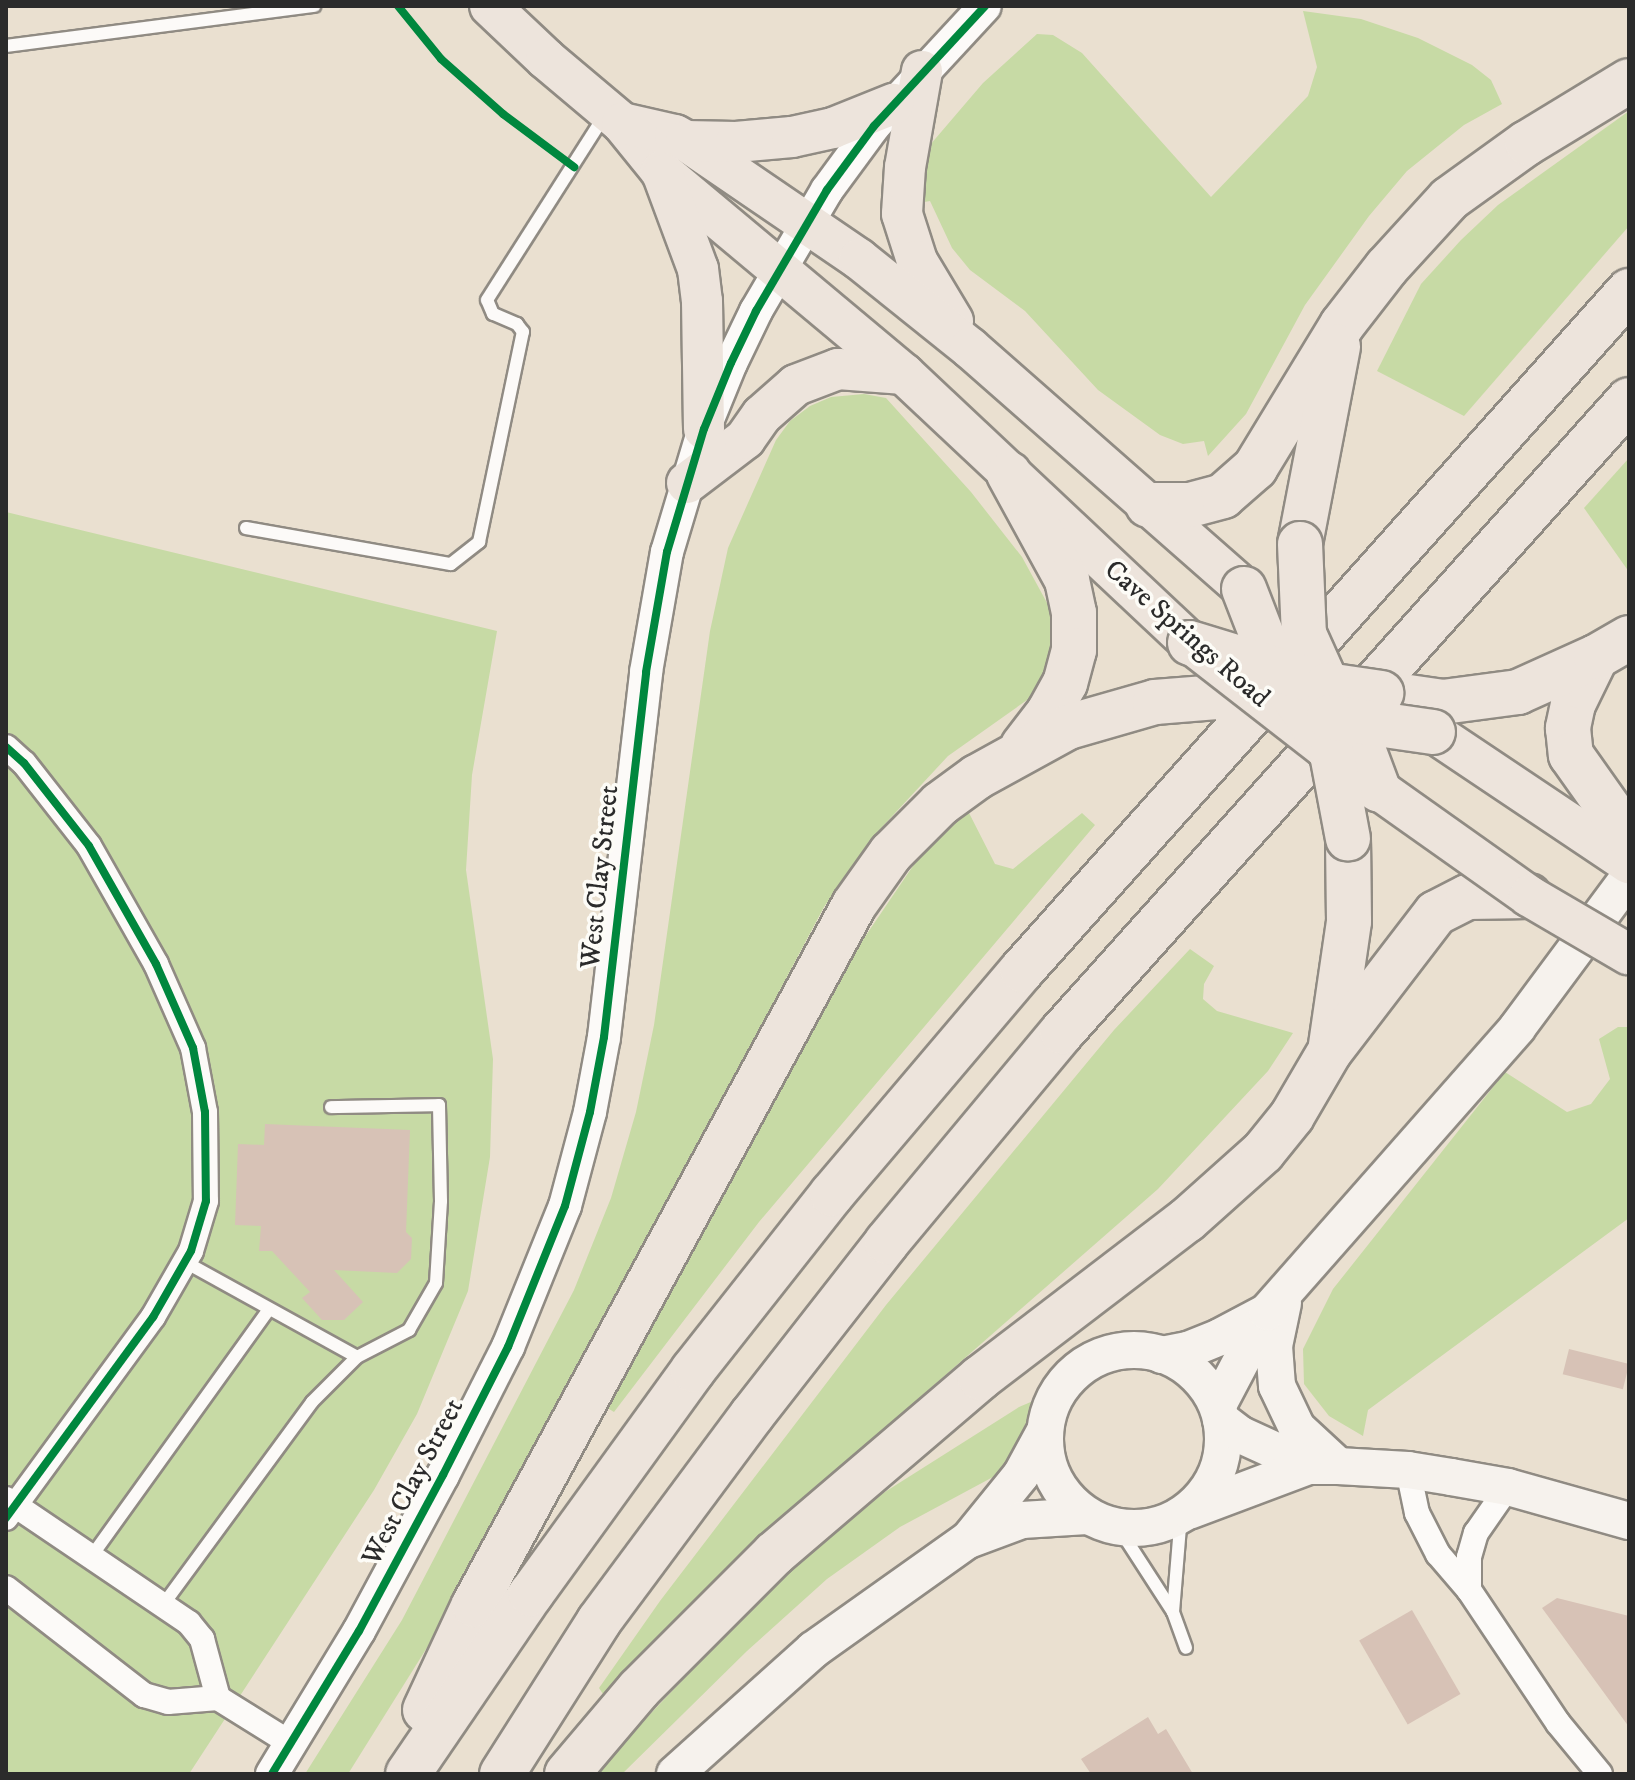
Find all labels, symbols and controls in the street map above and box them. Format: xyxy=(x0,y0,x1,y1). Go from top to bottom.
street label: Cave Springs Road xyxy=(1097,553,1277,715)
street label: West Clay Street xyxy=(574,783,626,971)
street label: West Clay Street xyxy=(355,1393,471,1571)

